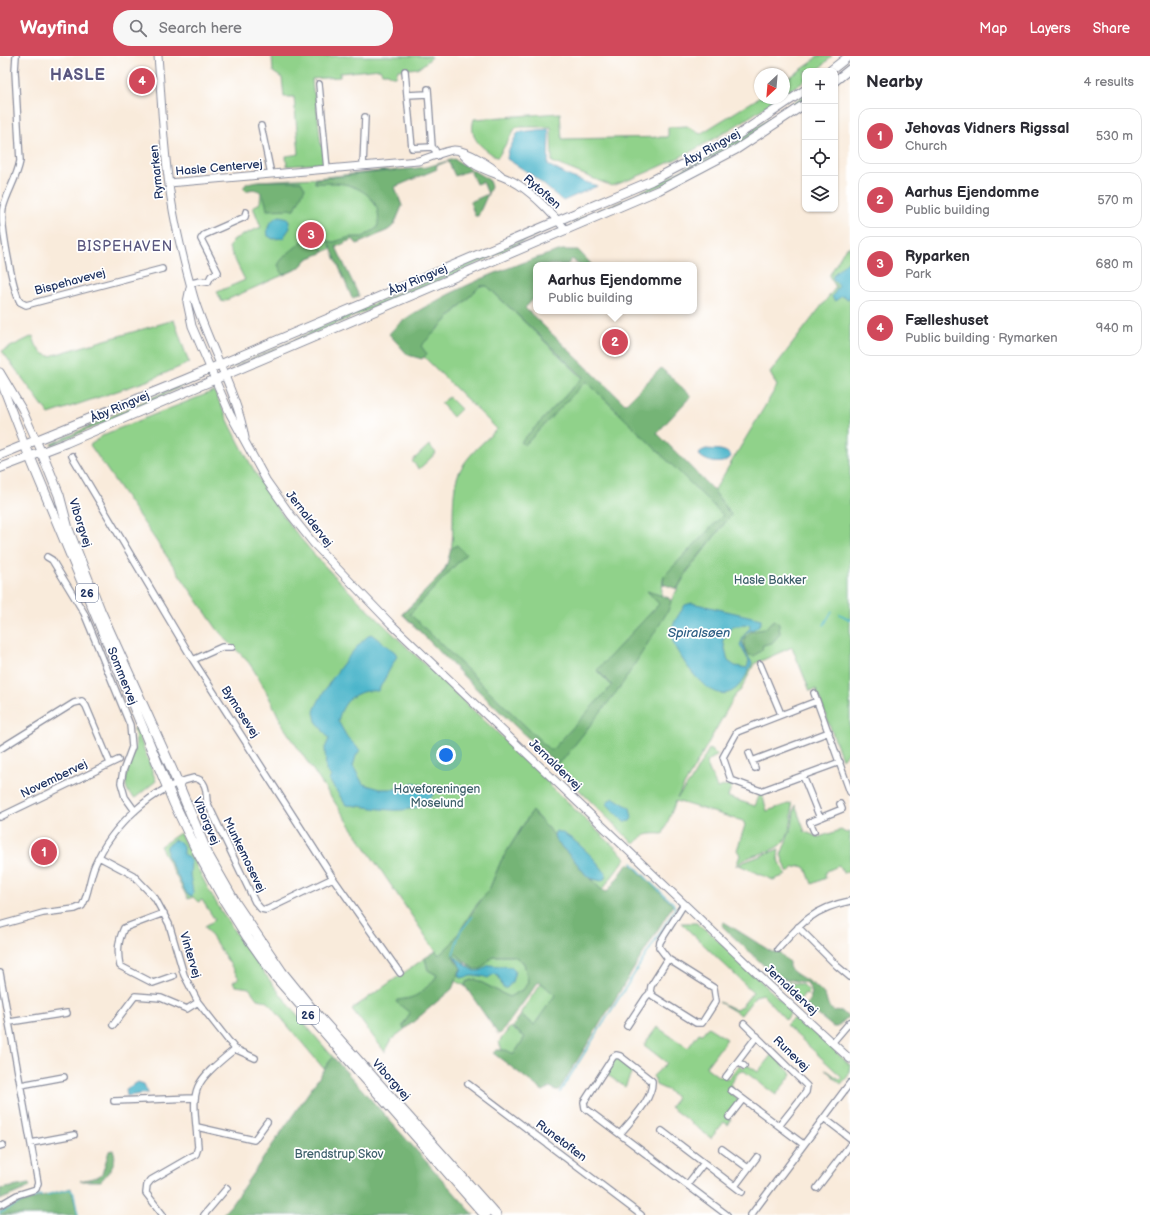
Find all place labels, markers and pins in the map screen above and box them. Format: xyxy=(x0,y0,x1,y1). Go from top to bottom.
pin: 4 xyxy=(129,66,155,96)
pin: 3 xyxy=(298,220,324,250)
pin: 2 xyxy=(602,327,628,357)
pin: 1 xyxy=(31,837,57,867)

